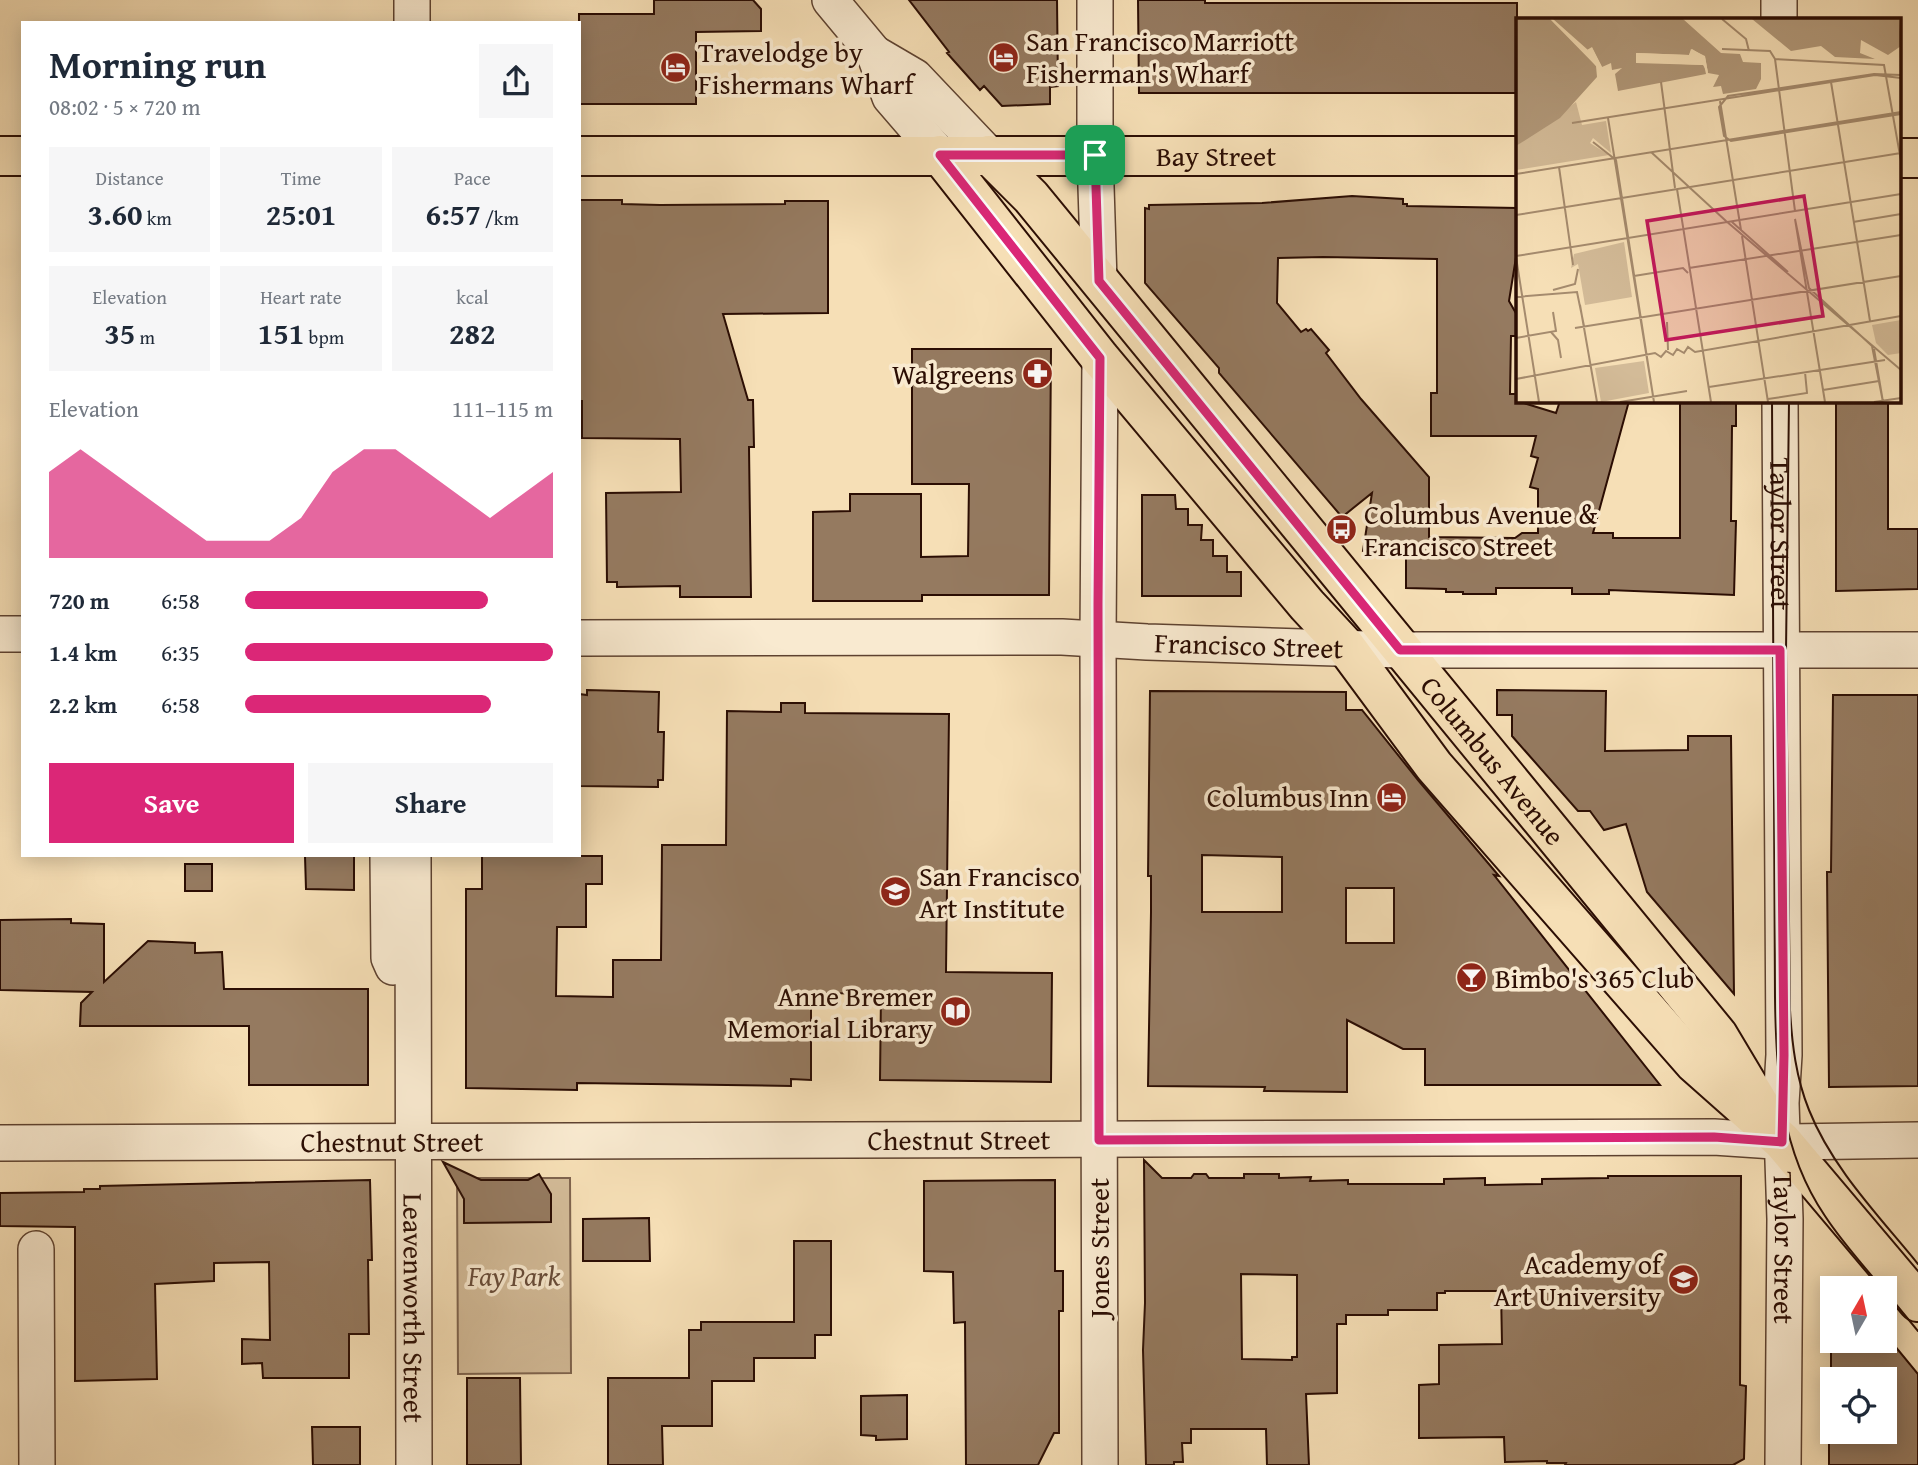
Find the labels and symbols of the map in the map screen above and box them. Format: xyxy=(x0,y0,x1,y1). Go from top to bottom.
inset map xyxy=(1516,18,1900,402)
place label: San Francisco Marriott Fisherman's Wharf xyxy=(1026,20,1294,93)
place label: Travelodge by Fishermans Wharf xyxy=(698,31,916,104)
hotel icon: San Francisco Marriott Fisherman's Wharf xyxy=(986,40,1020,74)
hotel icon: Travelodge by Fishermans Wharf xyxy=(658,51,692,85)
pin xyxy=(1065,125,1125,185)
street label: Bay Street xyxy=(1156,135,1276,176)
place label: Walgreens xyxy=(892,353,1014,394)
pharmacy icon: Walgreens xyxy=(1020,357,1054,391)
street label: Taylor Street xyxy=(1760,458,1802,611)
place label: Columbus Avenue & Francisco Street xyxy=(1364,493,1598,566)
bus stop icon: Columbus Avenue & Francisco Street xyxy=(1324,513,1358,547)
street label: Francisco Street xyxy=(1154,621,1344,668)
street label: Columbus Avenue xyxy=(1411,667,1575,854)
place label: Columbus Inn xyxy=(1207,776,1369,817)
hotel icon: Columbus Inn xyxy=(1375,780,1409,814)
place label: San Francisco Art Institute xyxy=(919,855,1080,928)
school or university icon: San Francisco Art Institute xyxy=(879,875,913,909)
place label: Bimbo's 365 Club xyxy=(1495,957,1694,998)
bar icon: Bimbo's 365 Club xyxy=(1455,961,1489,995)
place label: Anne Bremer Memorial Library xyxy=(727,975,933,1048)
library icon: Anne Bremer Memorial Library xyxy=(939,995,973,1029)
street label: Chestnut Street xyxy=(867,1118,1051,1160)
street label: Chestnut Street xyxy=(300,1120,484,1162)
street label: Taylor Street xyxy=(1763,1171,1806,1324)
street label: Jones Street xyxy=(1078,1178,1119,1321)
street label: Leavenworth Street xyxy=(394,1193,435,1423)
place label: Academy of Art University xyxy=(1494,1243,1664,1316)
park label: Fay Park xyxy=(467,1255,561,1296)
school or university icon: Academy of Art University xyxy=(1667,1263,1701,1297)
north arrow xyxy=(1820,1276,1897,1353)

